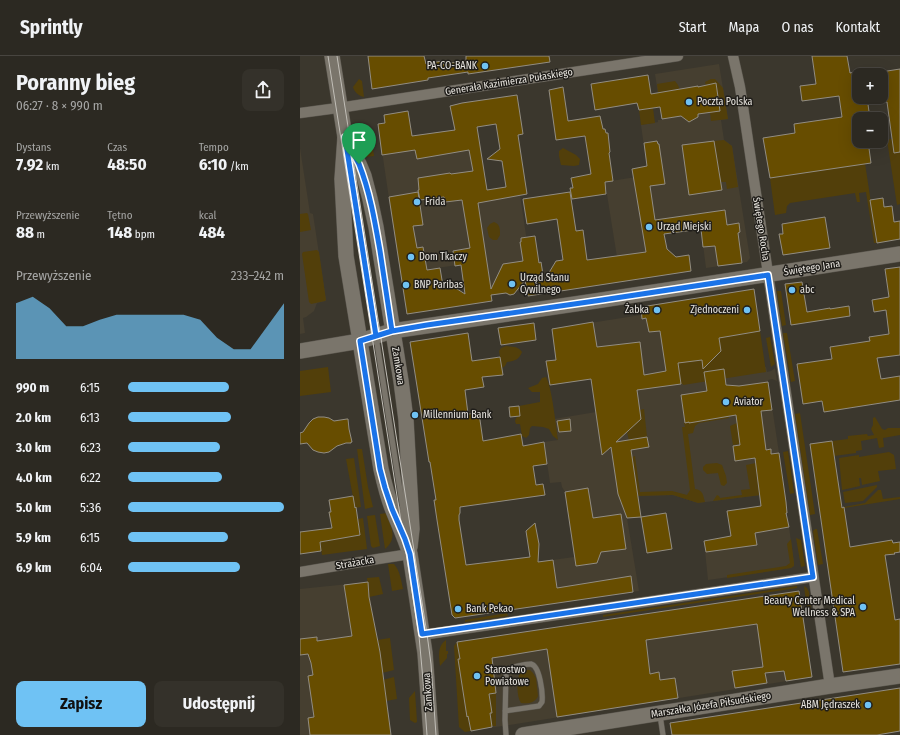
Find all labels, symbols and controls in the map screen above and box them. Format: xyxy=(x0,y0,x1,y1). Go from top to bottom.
text: Sprintly xyxy=(20,16,83,39)
text: Start xyxy=(679,19,706,36)
text: Mapa xyxy=(728,19,759,36)
text: O nas xyxy=(781,19,814,36)
text: Kontakt xyxy=(836,19,880,36)
place label: PA-CO-BANK xyxy=(427,60,478,72)
marker: PA-CO-BANK xyxy=(480,61,490,71)
street label: Generała Kazimierza Pułaskiego xyxy=(444,66,574,98)
map controls xyxy=(852,68,888,148)
button: + xyxy=(852,68,888,104)
text: Poranny bieg xyxy=(16,69,135,96)
button: share xyxy=(242,69,284,111)
place label: Poczta Polska xyxy=(697,96,752,108)
marker: Poczta Polska xyxy=(684,97,694,107)
text: 06:27 · 8 × 990 m xyxy=(16,98,103,113)
button: − xyxy=(852,112,888,148)
pin xyxy=(342,123,376,164)
icon: arrive xyxy=(348,129,370,151)
text: Dystans xyxy=(16,141,51,154)
text: Czas xyxy=(107,141,127,154)
text: Tempo xyxy=(199,141,229,154)
text: 7.92 xyxy=(16,154,43,175)
text: 48:50 xyxy=(107,154,147,175)
text: 6:10 xyxy=(199,154,227,175)
text: km xyxy=(43,160,59,173)
text: /km xyxy=(227,160,249,173)
place label: Frida xyxy=(425,196,445,208)
street label: Świętego Rocha xyxy=(750,196,774,262)
marker: Frida xyxy=(412,197,422,207)
text: Przewyższenie xyxy=(16,209,80,222)
text: Tętno xyxy=(107,209,132,222)
text: kcal xyxy=(199,209,216,222)
place label: Urząd Miejski xyxy=(657,221,711,233)
text: 88 xyxy=(16,222,34,243)
text: 148 xyxy=(107,222,132,243)
text: 484 xyxy=(199,222,225,243)
marker: Urząd Miejski xyxy=(644,222,654,232)
text: m xyxy=(34,228,45,241)
text: bpm xyxy=(132,228,155,241)
place label: Dom Tkaczy xyxy=(419,251,467,263)
marker: Dom Tkaczy xyxy=(406,252,416,262)
street label: Świętego Jana xyxy=(783,256,841,278)
text: Przewyższenie xyxy=(16,268,91,283)
text: 233–242 m xyxy=(231,268,284,283)
place label: Urząd Stanu Cywilnego xyxy=(520,272,569,296)
place label: BNP Paribas xyxy=(414,279,463,291)
marker: Urząd Stanu Cywilnego xyxy=(507,279,517,289)
marker: BNP Paribas xyxy=(401,280,411,290)
place label: abc xyxy=(800,284,815,296)
marker: abc xyxy=(787,285,797,295)
place label: Żabka xyxy=(625,302,649,316)
place label: Zjednoczeni xyxy=(690,304,739,316)
marker: Żabka xyxy=(652,305,662,315)
marker: Zjednoczeni xyxy=(742,305,752,315)
street label: Zamkowa xyxy=(389,346,407,386)
text: 990 m xyxy=(16,380,49,395)
text: 6:15 xyxy=(80,380,100,395)
place label: Aviator xyxy=(734,396,764,408)
marker: Aviator xyxy=(721,397,731,407)
place label: Millennium Bank xyxy=(423,409,492,421)
text: 2.0 km xyxy=(16,410,51,425)
text: 6:13 xyxy=(80,410,100,425)
marker: Millennium Bank xyxy=(410,410,420,420)
text: 3.0 km xyxy=(16,440,51,455)
text: 6:23 xyxy=(80,440,101,455)
text: 4.0 km xyxy=(16,470,52,485)
text: 6:22 xyxy=(80,470,101,485)
text: 5.0 km xyxy=(16,500,52,515)
text: 5:36 xyxy=(80,500,101,515)
text: 5.9 km xyxy=(16,530,51,545)
text: 6:15 xyxy=(80,530,100,545)
street label: Strażacka xyxy=(335,554,375,572)
text: 6.9 km xyxy=(16,560,51,575)
text: 6:04 xyxy=(80,560,102,575)
place label: Beauty Center Medical Wellness & SPA xyxy=(764,595,856,619)
marker: Beauty Center Medical Wellness & SPA xyxy=(858,602,868,612)
place label: Bank Pekao xyxy=(466,603,513,615)
marker: Bank Pekao xyxy=(453,604,463,614)
place label: Starostwo Powiatowe xyxy=(485,664,529,688)
marker: Starostwo Powiatowe xyxy=(472,671,482,681)
street label: Zamkowa xyxy=(421,672,435,712)
button: Zapisz xyxy=(16,681,146,727)
button: Udostępnij xyxy=(154,681,284,727)
street label: Marszałka Józefa Piłsudskiego xyxy=(650,690,772,720)
place label: ABM Jędraszek xyxy=(801,699,860,711)
marker: ABM Jędraszek xyxy=(863,700,873,710)

